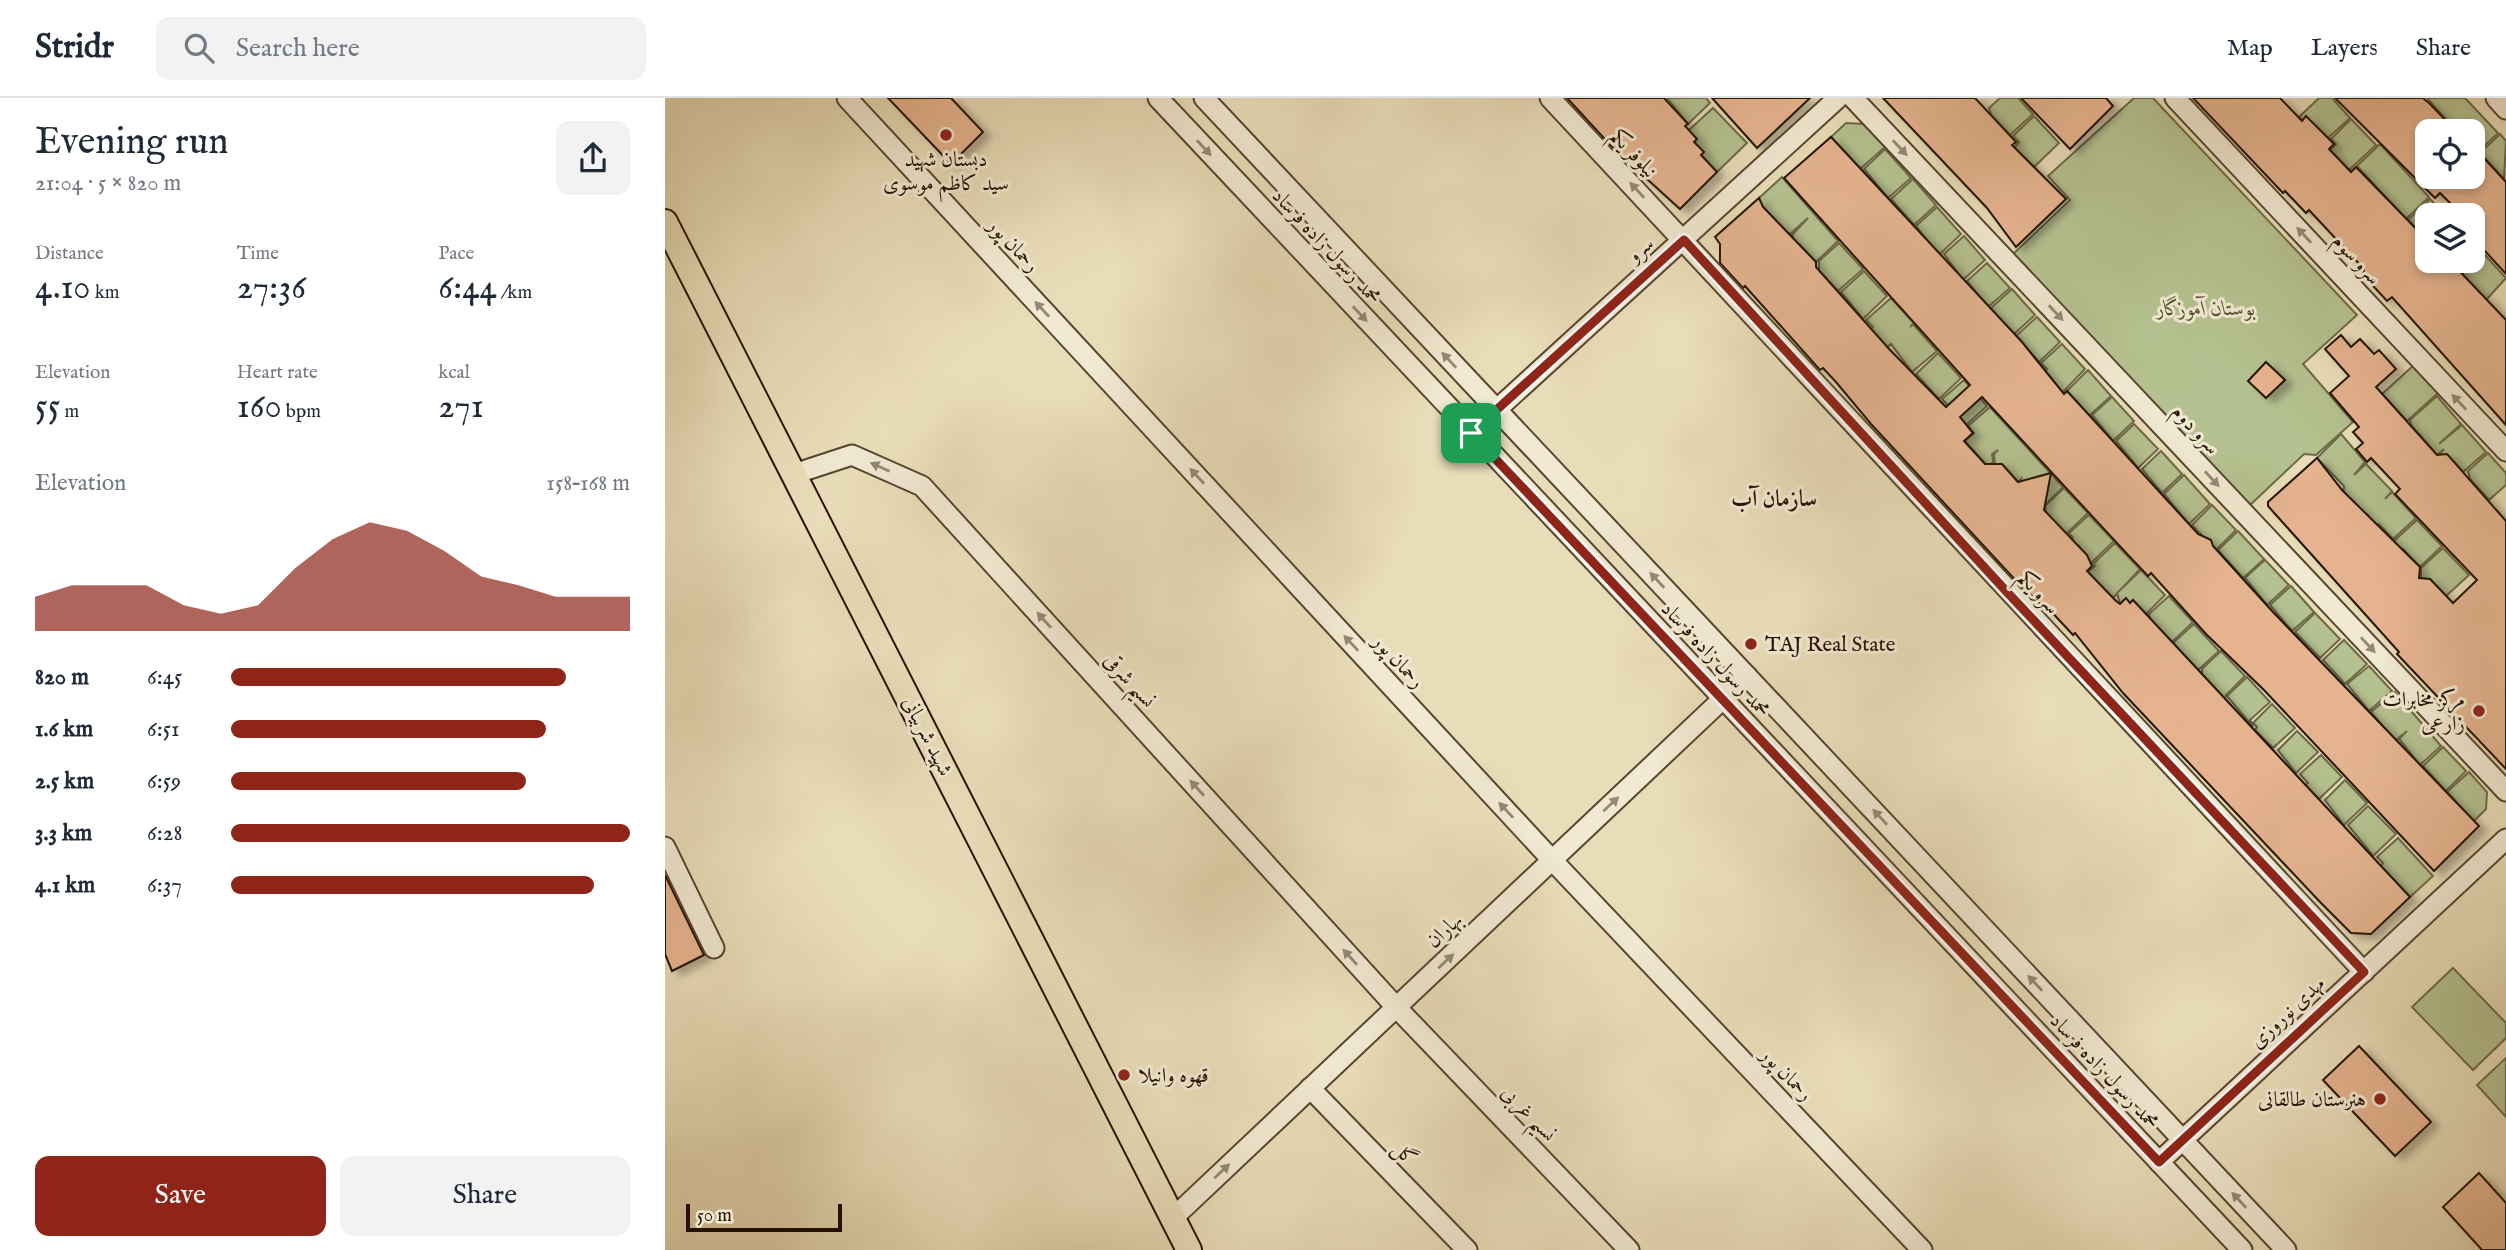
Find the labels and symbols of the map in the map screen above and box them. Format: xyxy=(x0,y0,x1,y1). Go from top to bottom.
street label: نیلوفر یکم xyxy=(1600,124,1663,188)
marker: دبستان شهید سید کاظم موسوی xyxy=(938,127,954,143)
one-way arrow xyxy=(1196,139,1212,156)
one-way arrow xyxy=(1892,139,1908,157)
place label: دبستان شهید سید کاظم موسوی xyxy=(883,147,1009,203)
one-way arrow xyxy=(1630,182,1646,199)
street label: محمد رسول زاده فرساد xyxy=(1265,183,1387,311)
street label: رحمان پور xyxy=(980,212,1045,279)
one-way arrow xyxy=(2296,227,2312,244)
street label: سرو سوم xyxy=(2323,229,2386,293)
street label: سرو xyxy=(1620,231,1660,271)
park label: بوستان آموزگار xyxy=(2154,295,2256,323)
one-way arrow xyxy=(1035,301,1051,318)
one-way arrow xyxy=(2048,304,2064,322)
one-way arrow xyxy=(1351,305,1367,322)
one-way arrow xyxy=(1442,352,1458,369)
one-way arrow xyxy=(2452,394,2468,411)
street label: سرو دوم xyxy=(2163,399,2225,463)
pin xyxy=(1441,403,1501,463)
one-way arrow xyxy=(870,461,890,473)
one-way arrow xyxy=(1189,468,1205,485)
one-way arrow xyxy=(2204,470,2220,488)
district label: سازمان آب xyxy=(1731,485,1817,514)
street label: سرو یکم xyxy=(2007,565,2065,624)
one-way arrow xyxy=(1649,572,1665,589)
street label: محمد رسول زاده فرساد xyxy=(1654,596,1776,724)
one-way arrow xyxy=(1036,611,1052,629)
street label: رحمان پور xyxy=(1365,628,1430,695)
place label: TAJ Real State xyxy=(1765,632,1896,659)
one-way arrow xyxy=(1343,634,1359,652)
marker: TAJ Real State xyxy=(1743,636,1759,652)
one-way arrow xyxy=(2360,636,2376,653)
street label: نسیم شرقی xyxy=(1093,648,1161,718)
place label: مرکز مخابرات زارعی xyxy=(2382,687,2465,738)
street label: شهید شربیانی xyxy=(895,692,958,781)
marker: مرکز مخابرات زارعی xyxy=(2471,703,2487,719)
one-way arrow xyxy=(1189,779,1205,797)
one-way arrow xyxy=(1602,797,1619,813)
one-way arrow xyxy=(1498,802,1514,819)
one-way arrow xyxy=(1872,809,1888,826)
street label: بهاران xyxy=(1421,907,1469,955)
one-way arrow xyxy=(1342,948,1358,966)
one-way arrow xyxy=(1437,952,1454,969)
street label: مهدی نوروزی xyxy=(2244,971,2332,1055)
one-way arrow xyxy=(2028,975,2044,992)
street label: محمد رسول زاده فرساد xyxy=(2043,1008,2165,1136)
street label: رحمان پور xyxy=(1752,1041,1818,1108)
place label: قهوه وانیلا xyxy=(1138,1063,1209,1090)
marker: قهوه وانیلا xyxy=(1116,1067,1132,1083)
street label: نسیم غربی xyxy=(1490,1080,1561,1152)
place label: هنرستان طالقانی xyxy=(2258,1087,2366,1114)
marker: هنرستان طالقانی xyxy=(2372,1091,2388,1107)
street label: گل xyxy=(1386,1135,1423,1172)
one-way arrow xyxy=(1214,1162,1231,1179)
one-way arrow xyxy=(2232,1192,2248,1209)
scale bar xyxy=(686,1201,842,1233)

